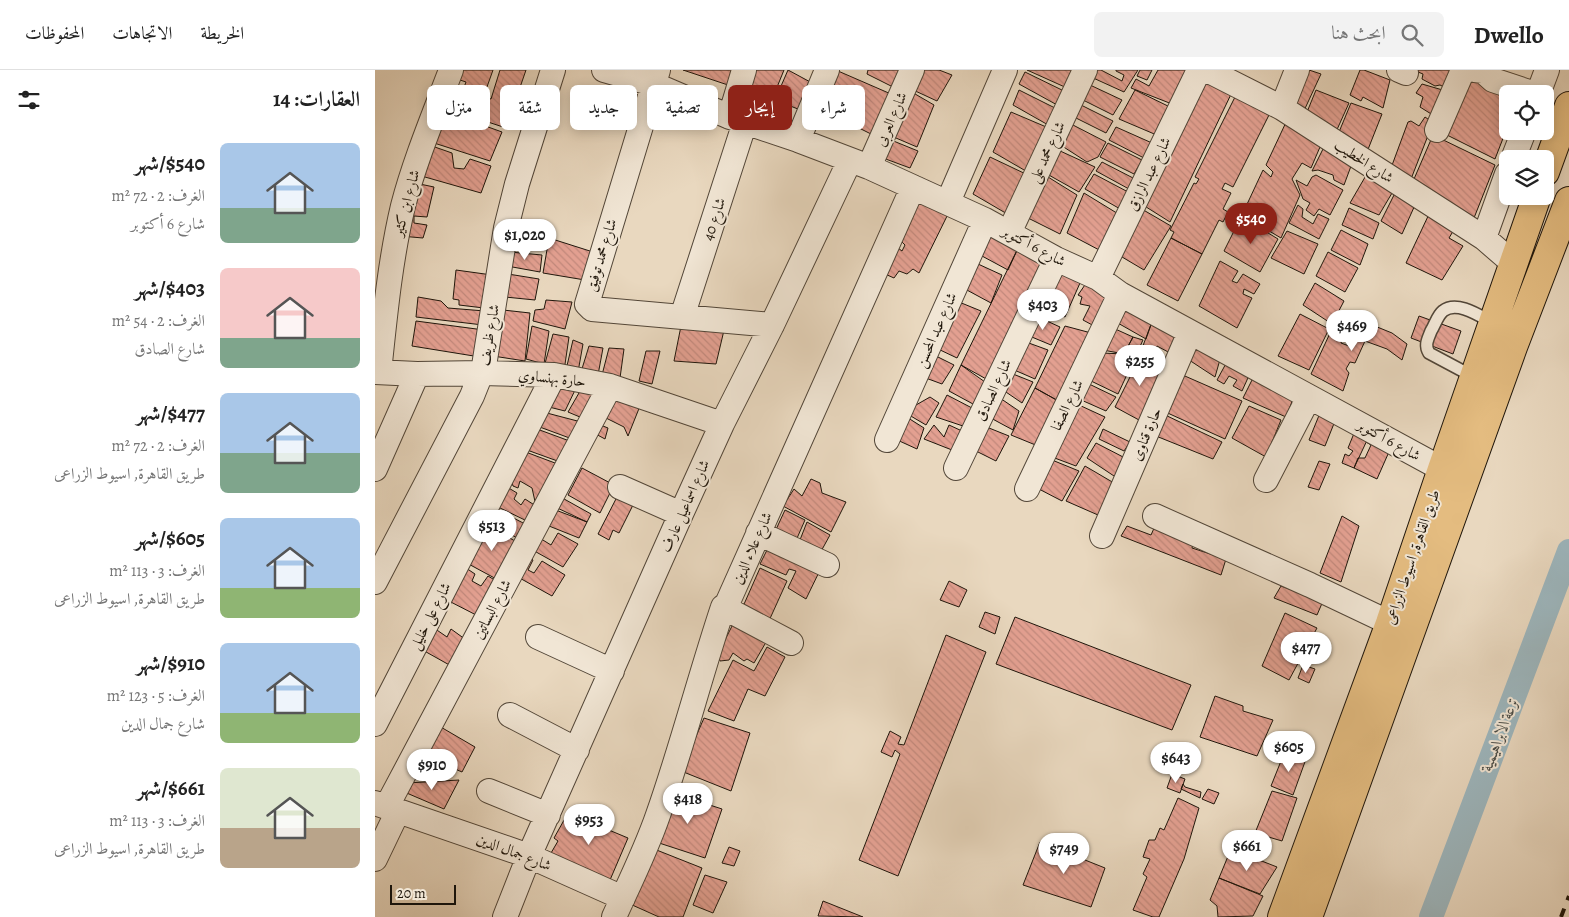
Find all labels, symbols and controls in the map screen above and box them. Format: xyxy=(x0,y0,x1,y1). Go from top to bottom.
search box xyxy=(1094,12,1444,57)
text: Dwello xyxy=(1474,19,1544,51)
text: ابحث هنا xyxy=(1331,20,1386,46)
text: المحفوظات xyxy=(25,21,84,45)
text: الاتجاهات xyxy=(112,21,172,45)
text: الخريطة xyxy=(200,21,244,45)
icon: search xyxy=(1398,21,1426,49)
text: العقارات: 14 xyxy=(273,85,360,113)
chip: منزل xyxy=(427,85,490,130)
chip: شقة xyxy=(500,85,560,130)
chip: جديد xyxy=(570,85,637,130)
chip: تصفية xyxy=(647,85,718,130)
chip: إيجار xyxy=(728,85,792,130)
chip: شراء xyxy=(802,85,865,130)
map controls xyxy=(1499,85,1554,205)
button: locate xyxy=(1499,85,1554,140)
icon: filters xyxy=(15,86,43,114)
street label: شارع العربى xyxy=(870,89,915,151)
street label: شارع محمد على xyxy=(1024,118,1073,187)
street label: شارع عبد الرازق xyxy=(1122,134,1178,216)
street label: شارع الخطيب xyxy=(1329,134,1398,190)
text: $540/شهر xyxy=(135,149,205,177)
button: layers xyxy=(1499,150,1554,205)
icon: home xyxy=(260,163,320,223)
street label: شارع ابن كثير xyxy=(387,167,427,241)
text: الغرف: 2 · 72 m² xyxy=(111,185,205,207)
street label: شارع 40 xyxy=(698,195,733,244)
pin: $540 xyxy=(1221,202,1281,245)
text: $540 xyxy=(1236,208,1266,230)
text: شارع 6 أكتوبر xyxy=(131,213,205,235)
street label: شارع محمد توفيق xyxy=(580,216,624,295)
pin: $1,020 xyxy=(484,218,566,261)
street label: شارع 6 أكتوبر xyxy=(995,219,1070,274)
text: $1,020 xyxy=(504,224,546,246)
text: $403/شهر xyxy=(135,274,205,302)
icon: home xyxy=(260,288,320,348)
pin: $403 xyxy=(1013,288,1073,331)
street label: شارع عبد المحسن xyxy=(911,289,964,372)
text: $403 xyxy=(1028,294,1058,316)
street label: شارع ظريف xyxy=(474,303,507,368)
text: الغرف: 2 · 54 m² xyxy=(112,310,205,332)
pin: $469 xyxy=(1322,310,1382,352)
text: $469 xyxy=(1337,315,1367,337)
text: شارع الصادق xyxy=(134,338,205,360)
pin: $255 xyxy=(1110,344,1170,387)
text: $255 xyxy=(1126,350,1154,372)
street label: شارع الصادق xyxy=(970,356,1019,426)
street label: حارة بهنساوي xyxy=(517,364,587,393)
street label: شارع الصفا xyxy=(1046,376,1091,435)
text: $477/شهر xyxy=(136,399,205,427)
street label: حارة قناوى xyxy=(1126,404,1166,464)
icon: home xyxy=(260,413,320,473)
street label: شارع 6 أكتوبر xyxy=(1351,413,1425,468)
text: الغرف: 2 · 72 m² xyxy=(111,435,205,457)
street label: شارع اسماعيل عارف xyxy=(656,456,717,557)
text: طريق القاهرة, اسيوط الزراعى xyxy=(54,463,205,485)
street label: طريق القاهرة, اسيوط الزراعى xyxy=(1379,487,1445,627)
street label: شارع علاء الدين xyxy=(727,509,780,589)
pin: $513 xyxy=(462,510,522,552)
text: $513 xyxy=(479,515,505,537)
text: $605/شهر xyxy=(135,524,205,552)
icon: home xyxy=(260,538,320,598)
text: الغرف: 3 · 113 m² xyxy=(109,560,205,582)
street label: شارع البساتين xyxy=(468,576,519,644)
street label: شارع على خليل xyxy=(404,579,458,654)
text: طريق القاهرة, اسيوط الزراعى xyxy=(54,588,205,610)
pin: $477 xyxy=(1276,632,1336,674)
text: $477 xyxy=(1292,637,1320,659)
text: $910/شهر xyxy=(136,649,205,677)
icon: home xyxy=(260,663,320,723)
text: الغرف: 5 · 123 m² xyxy=(107,685,205,707)
water label: ترعة الابراهيمية xyxy=(1475,694,1524,776)
text: شارع جمال الدين xyxy=(121,713,205,735)
pin: $605 xyxy=(1259,730,1319,773)
text: $605 xyxy=(1274,736,1304,758)
pin: $643 xyxy=(1146,742,1206,784)
text: $643 xyxy=(1161,747,1191,769)
pin: $910 xyxy=(402,748,462,791)
text: $910 xyxy=(418,754,446,776)
text: $661/شهر xyxy=(137,774,205,802)
pin: $418 xyxy=(658,782,718,825)
icon: home xyxy=(260,788,320,848)
text: $418 xyxy=(674,788,702,810)
pin: $953 xyxy=(559,804,619,846)
text: $953 xyxy=(575,809,603,831)
text: الغرف: 3 · 113 m² xyxy=(109,810,205,832)
street label: شارع جمال الدين xyxy=(473,829,554,878)
pin: $661 xyxy=(1217,830,1277,872)
pin: $749 xyxy=(1034,832,1094,875)
text: $661 xyxy=(1233,835,1261,857)
text: طريق القاهرة, اسيوط الزراعى xyxy=(54,838,205,860)
text: $749 xyxy=(1049,838,1079,860)
scale bar xyxy=(390,882,456,905)
text: 20 m xyxy=(397,884,426,903)

